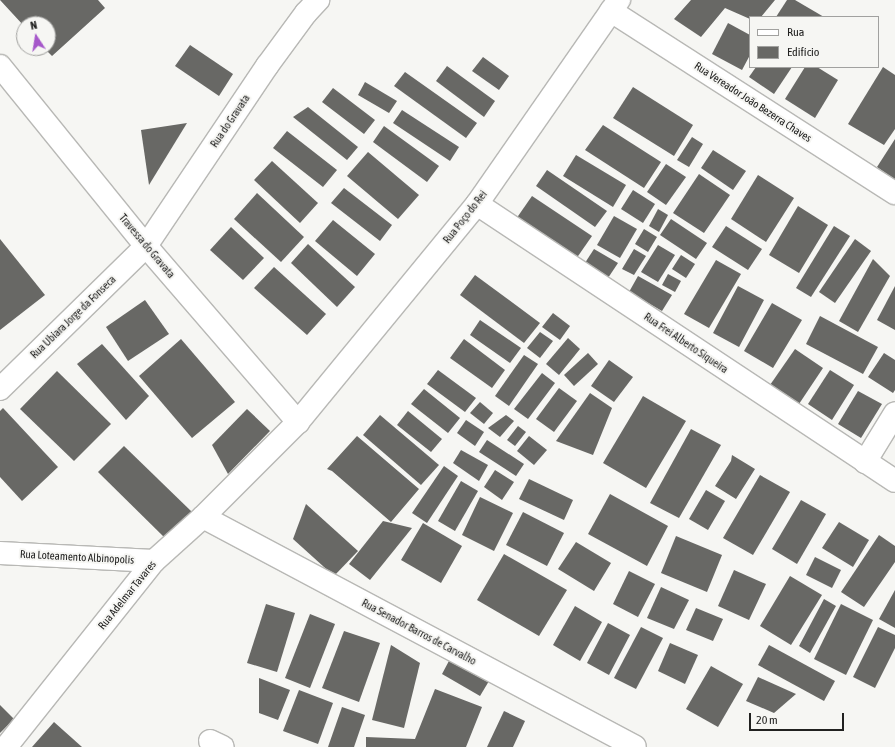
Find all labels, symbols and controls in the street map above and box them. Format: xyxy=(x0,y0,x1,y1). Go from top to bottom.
north arrow xyxy=(16,16,56,56)
legend xyxy=(749,16,879,68)
text: N xyxy=(29,19,38,32)
text: Rua xyxy=(787,25,804,39)
text: Edifício xyxy=(787,45,819,59)
street label: Rua Vereador João Bezerra Chaves xyxy=(692,59,814,145)
street label: Rua do Gravata xyxy=(207,92,253,150)
street label: Rua Poço do Rei xyxy=(440,188,490,246)
street label: Travessa do Gravata xyxy=(116,211,178,281)
street label: Rua Ubiara Jorge da Fonseca xyxy=(28,273,118,361)
street label: Rua Frei Alberto Siqueira xyxy=(641,310,731,376)
street label: Rua Loteamento Albinopolis xyxy=(20,547,134,567)
street label: Rua Adelmar Tavares xyxy=(95,558,159,632)
street label: Rua Senador Barros de Carvalho xyxy=(359,596,479,668)
scale bar xyxy=(751,705,846,731)
text: 20 m xyxy=(756,713,778,727)

